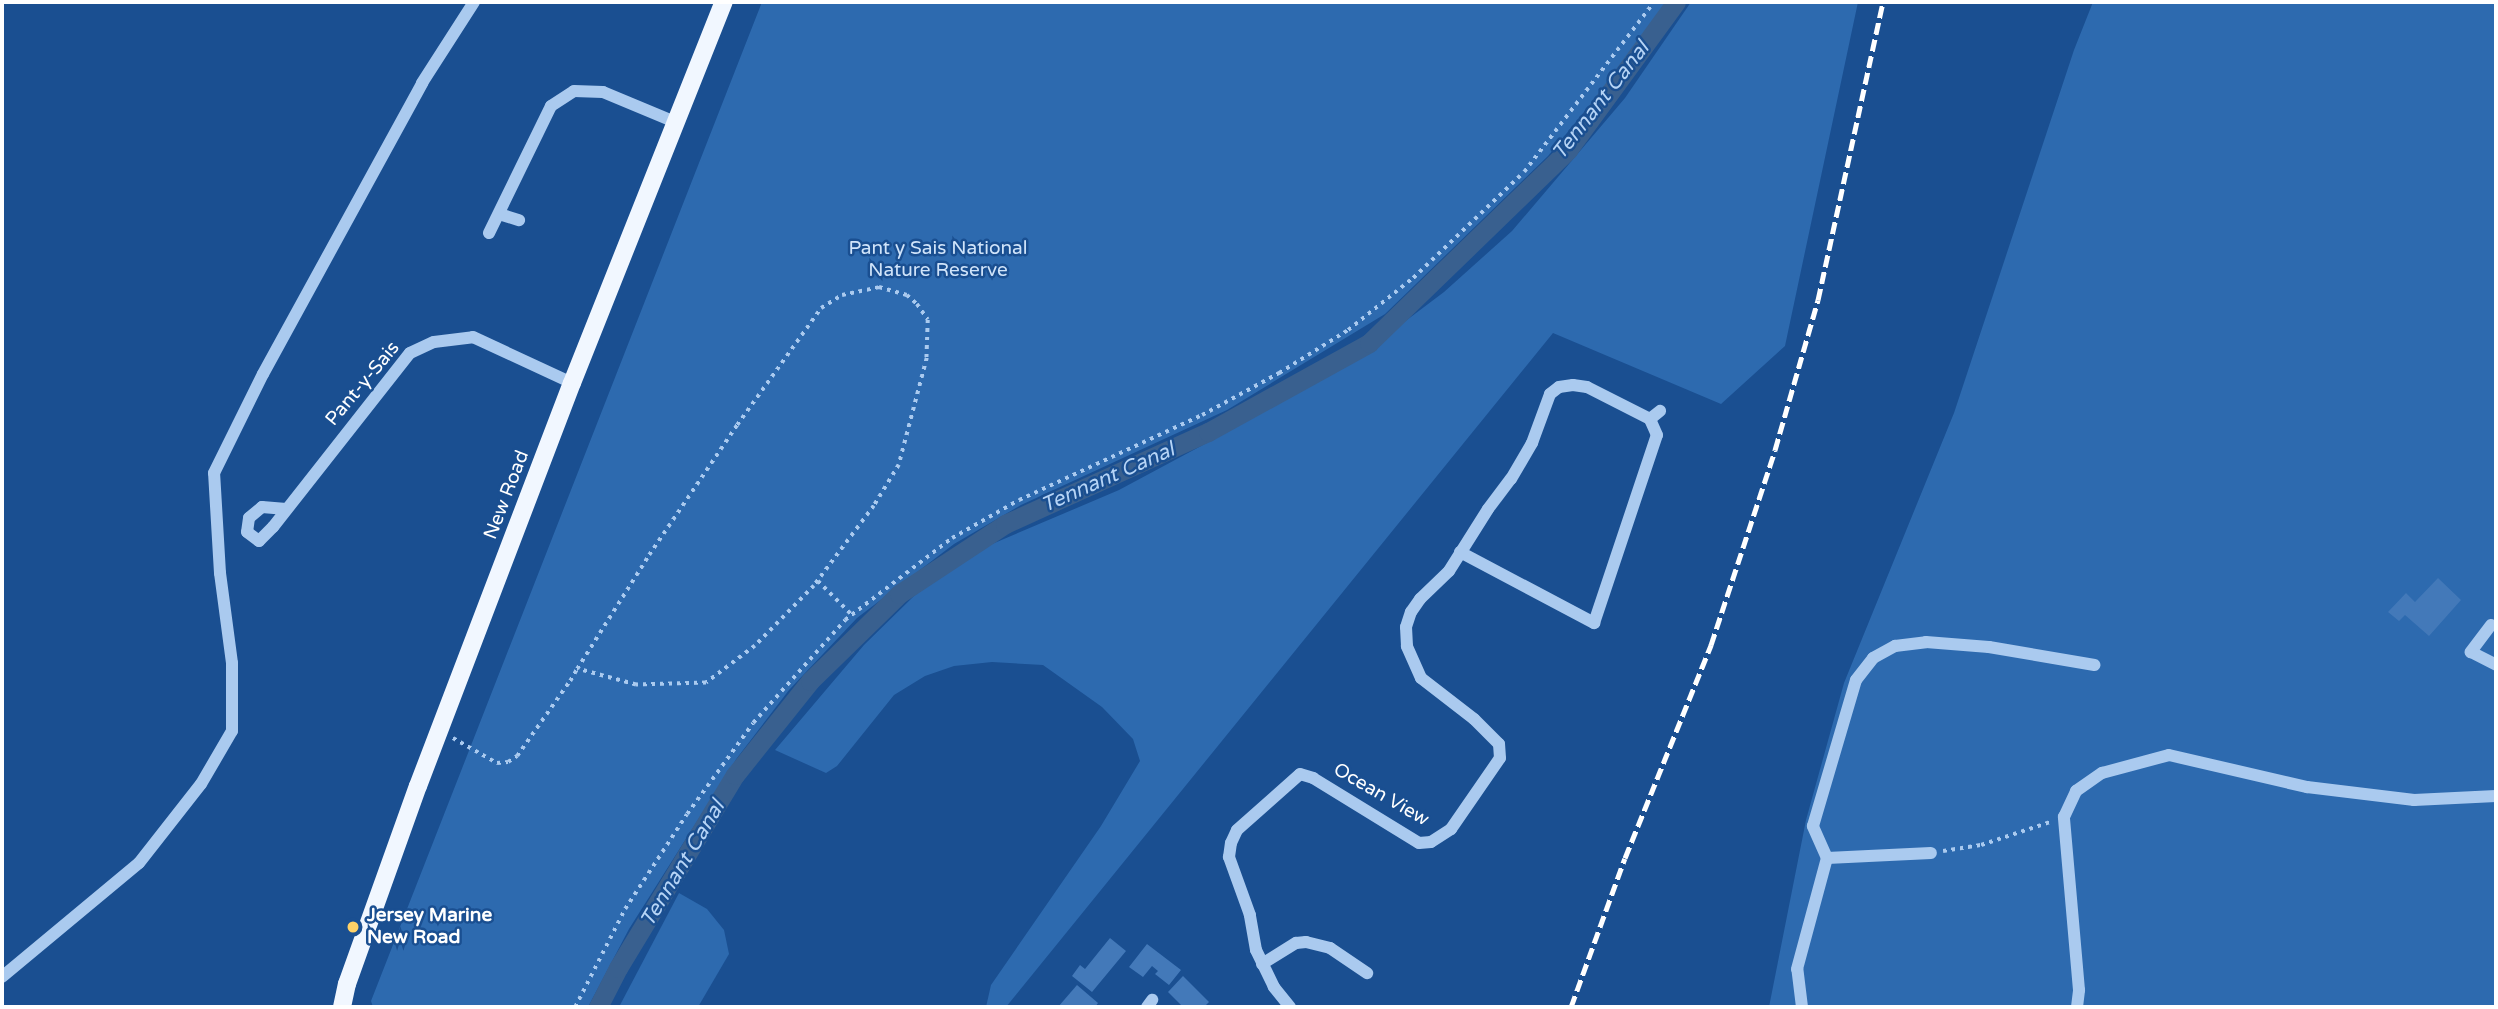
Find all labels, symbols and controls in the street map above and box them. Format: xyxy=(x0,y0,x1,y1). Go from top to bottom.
water label: Tennant Canal xyxy=(1547,37,1655,165)
park label: Pant y Sais National Nature Reserve xyxy=(848,238,1028,282)
street label: Pant-y-Sais xyxy=(321,337,405,431)
water label: Tennant Canal xyxy=(1038,437,1178,519)
street label: New Road xyxy=(480,447,534,543)
street label: Ocean View xyxy=(1329,759,1433,831)
water label: Tennant Canal xyxy=(635,796,731,932)
place label: Jersey Marine New Road xyxy=(367,905,492,949)
marker: Jersey Marine New Road xyxy=(345,919,361,935)

